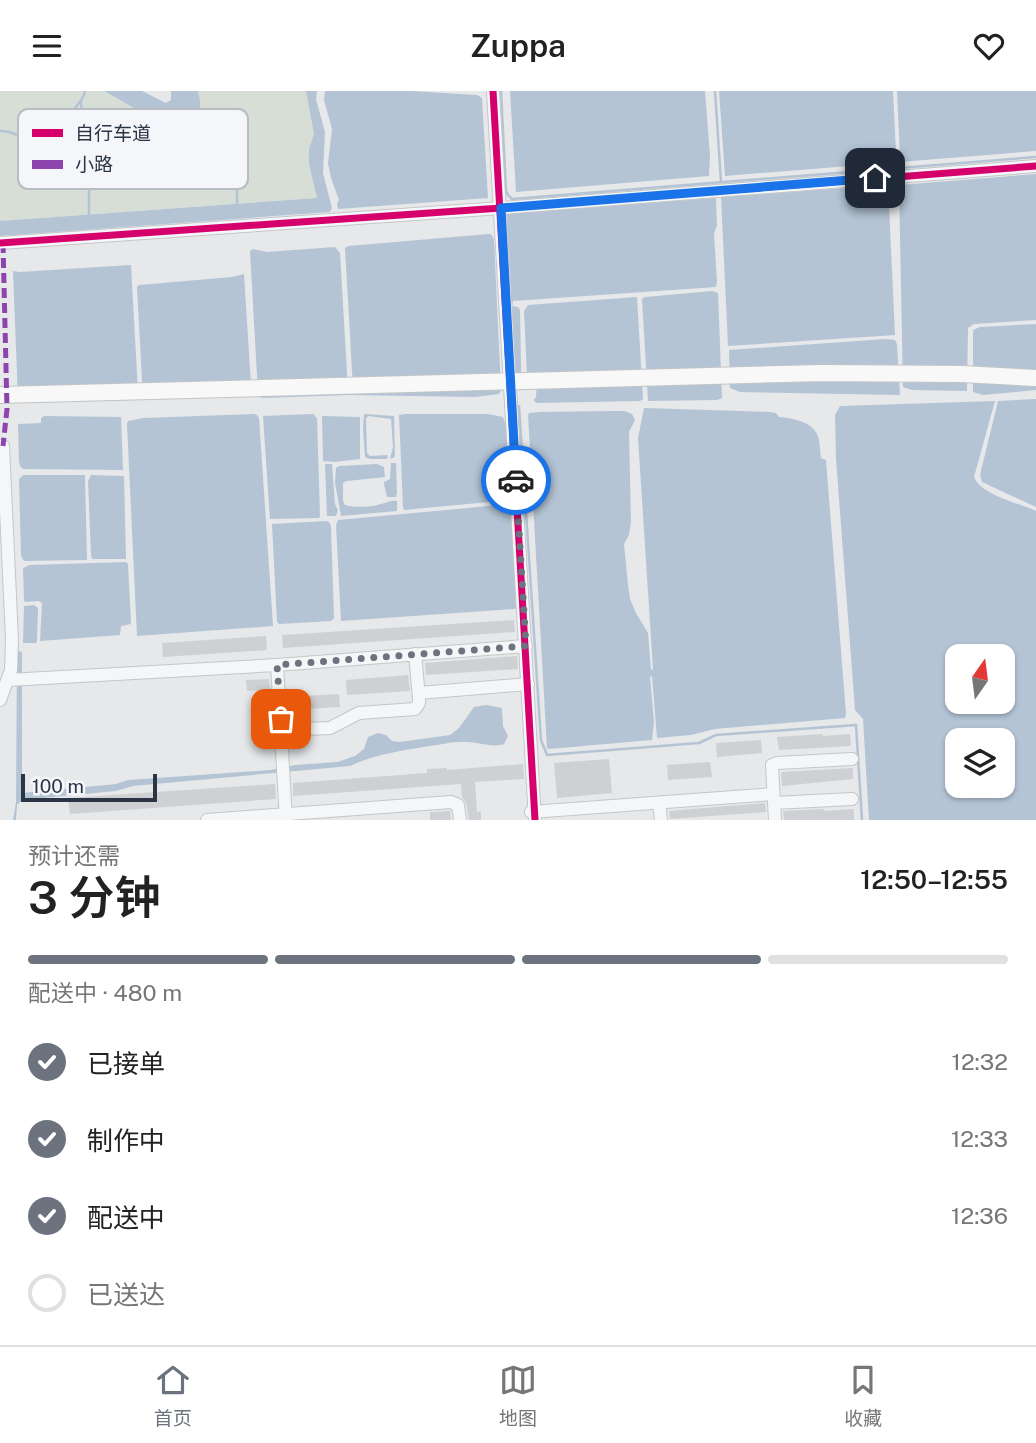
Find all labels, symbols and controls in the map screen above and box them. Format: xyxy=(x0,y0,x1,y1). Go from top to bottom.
icon: menu xyxy=(28,27,66,65)
text: Zuppa xyxy=(470,27,566,64)
icon: heart xyxy=(970,27,1008,65)
legend xyxy=(18,109,248,189)
text: 自行车道 xyxy=(75,122,151,144)
pin xyxy=(845,148,905,208)
text: 小路 xyxy=(75,153,113,175)
icon: home xyxy=(856,159,894,197)
courier xyxy=(481,445,551,515)
icon: car xyxy=(497,461,535,499)
north arrow xyxy=(945,644,1015,714)
map controls xyxy=(945,644,1015,798)
pin xyxy=(251,689,311,749)
icon: bag xyxy=(262,700,300,738)
button: layers xyxy=(945,728,1015,798)
scale bar xyxy=(21,771,158,803)
text: 100 m xyxy=(32,775,84,797)
text: 预计还需 xyxy=(28,842,120,869)
text: 12:50–12:55 xyxy=(860,864,1008,895)
text: 3 分钟 xyxy=(28,870,161,924)
text: 配送中 · 480 m xyxy=(28,979,182,1006)
icon: check xyxy=(28,1043,66,1081)
text: 已接单 xyxy=(87,1048,165,1079)
text: 12:32 xyxy=(952,1048,1008,1075)
icon: check xyxy=(28,1120,66,1158)
text: 制作中 xyxy=(87,1125,165,1156)
text: 12:33 xyxy=(951,1125,1008,1152)
icon: check xyxy=(28,1197,66,1235)
text: 配送中 xyxy=(87,1202,165,1233)
text: 12:36 xyxy=(951,1202,1008,1229)
text: 已送达 xyxy=(87,1279,165,1310)
tab: 首页 xyxy=(154,1361,192,1430)
tab: 地图 xyxy=(499,1361,537,1430)
tab: 收藏 xyxy=(844,1361,882,1430)

